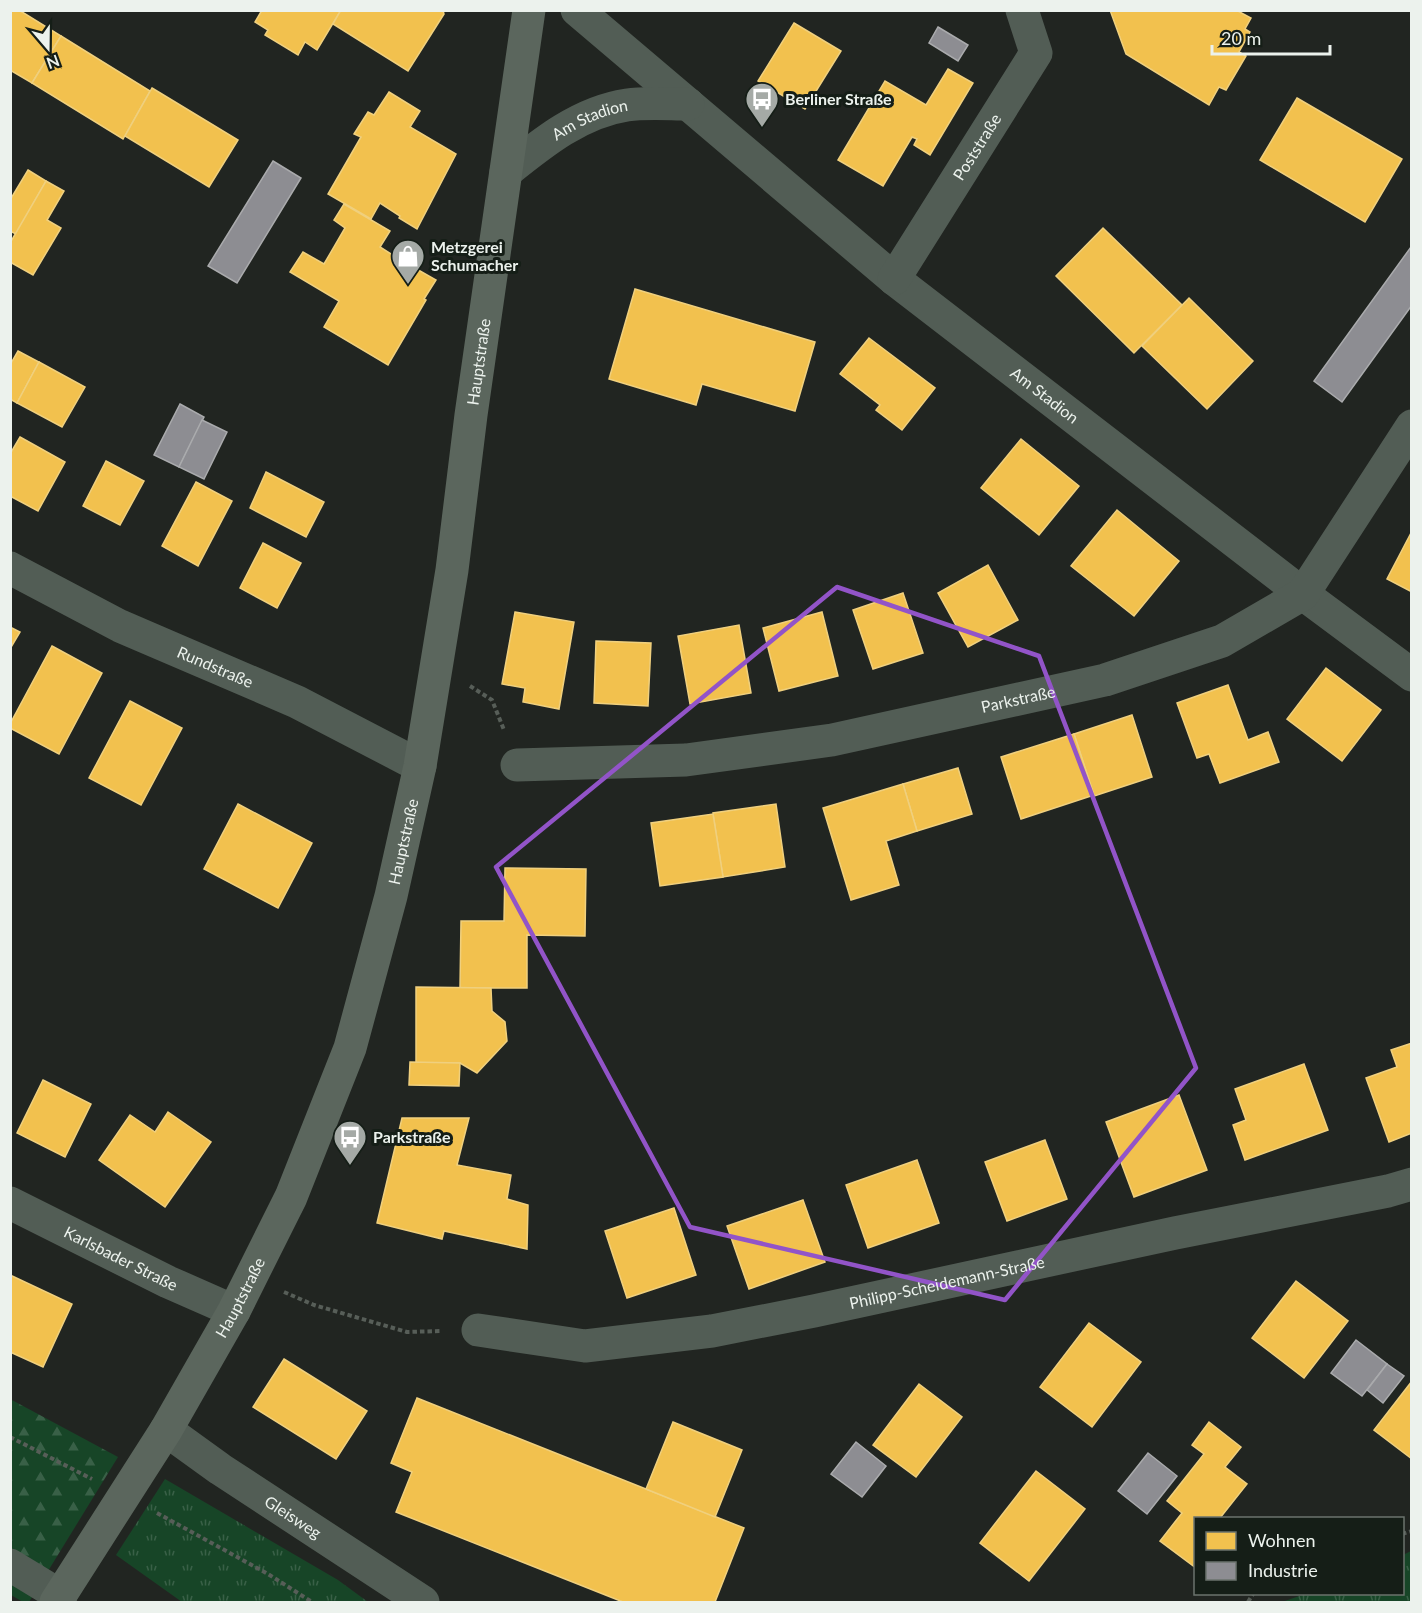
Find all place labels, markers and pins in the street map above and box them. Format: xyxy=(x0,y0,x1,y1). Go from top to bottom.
bus stop icon: Berliner Straße xyxy=(744,81,780,128)
place label: Berliner Straße xyxy=(785,89,892,108)
place label: Metzgerei Schumacher xyxy=(431,237,518,274)
shop icon: Metzgerei Schumacher xyxy=(390,238,426,285)
bus stop icon: Parkstraße xyxy=(332,1119,368,1166)
place label: Parkstraße xyxy=(373,1127,451,1146)

